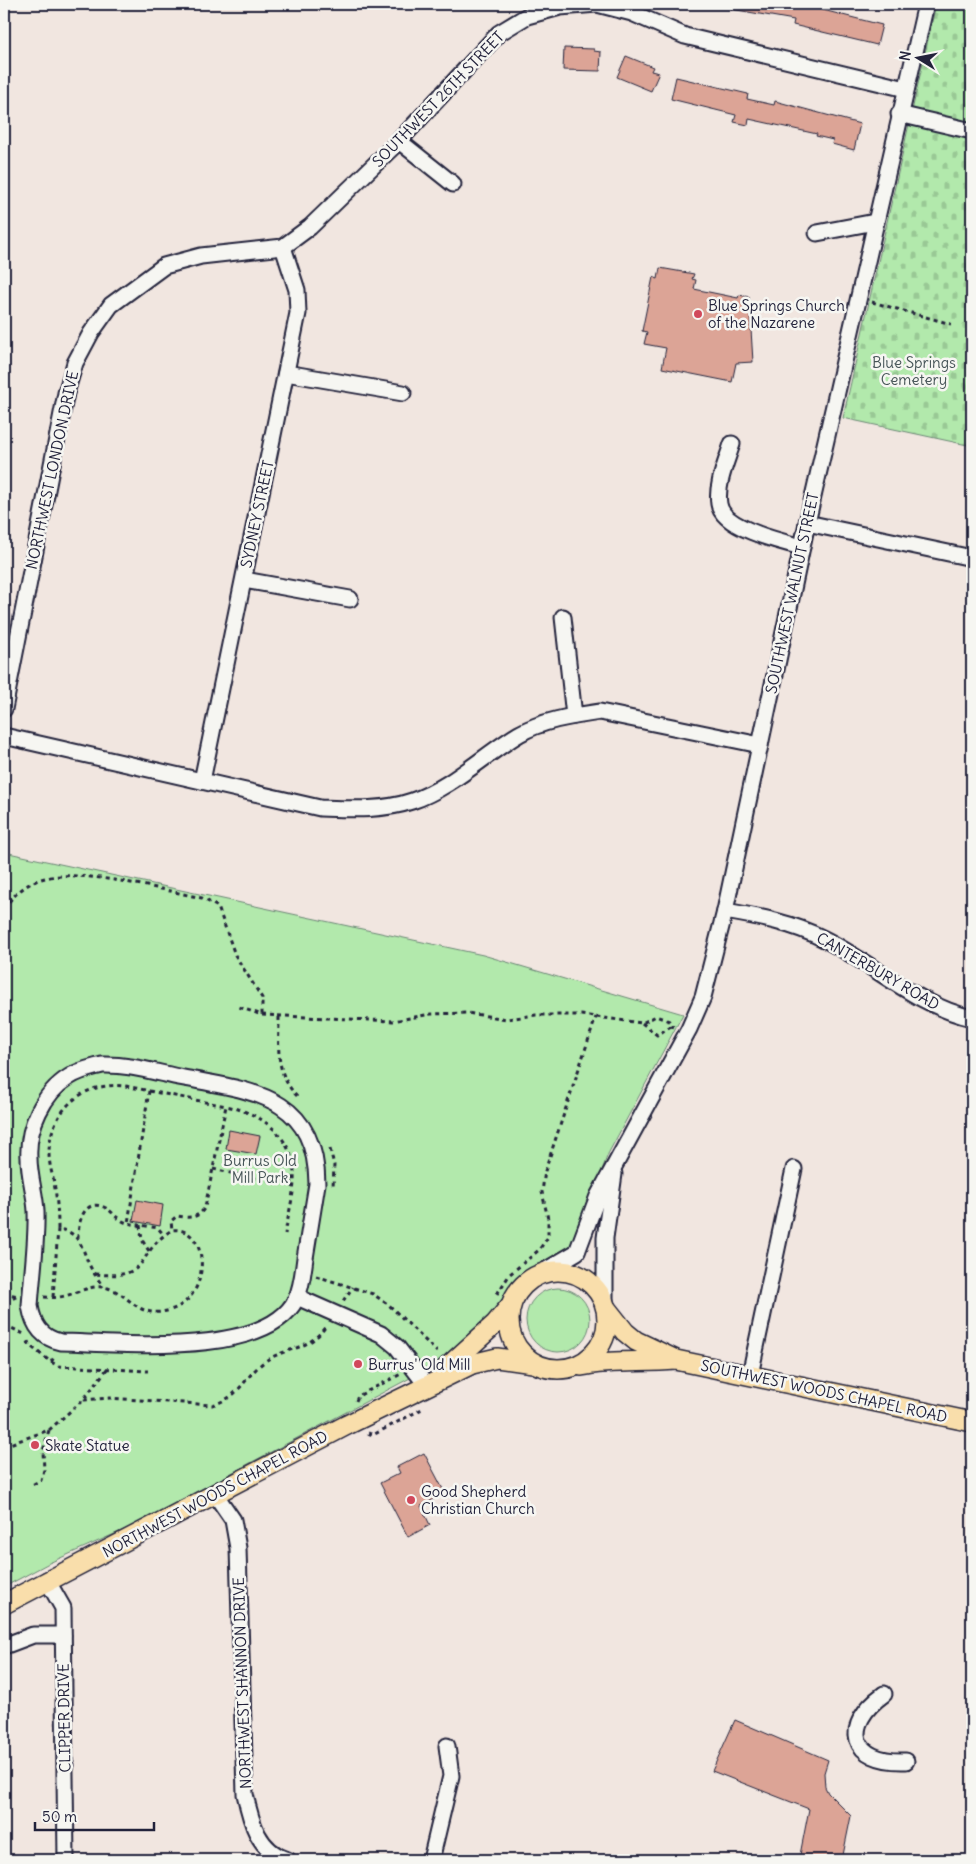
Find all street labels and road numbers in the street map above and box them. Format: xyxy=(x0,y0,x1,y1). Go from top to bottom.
street label: SOUTHWEST 26TH STREET xyxy=(368,27,508,171)
street label: NORTHWEST LONDON DRIVE xyxy=(22,369,82,571)
street label: SYDNEY STREET xyxy=(236,458,278,570)
street label: SOUTHWEST WALNUT STREET xyxy=(761,491,823,695)
street label: CANTERBURY ROAD xyxy=(813,928,943,1014)
street label: SOUTHWEST WOODS CHAPEL ROAD xyxy=(699,1356,949,1426)
street label: NORTHWEST WOODS CHAPEL ROAD xyxy=(99,1426,331,1562)
street label: NORTHWEST SHANNON DRIVE xyxy=(229,1577,255,1789)
street label: CLIPPER DRIVE xyxy=(54,1663,74,1773)

